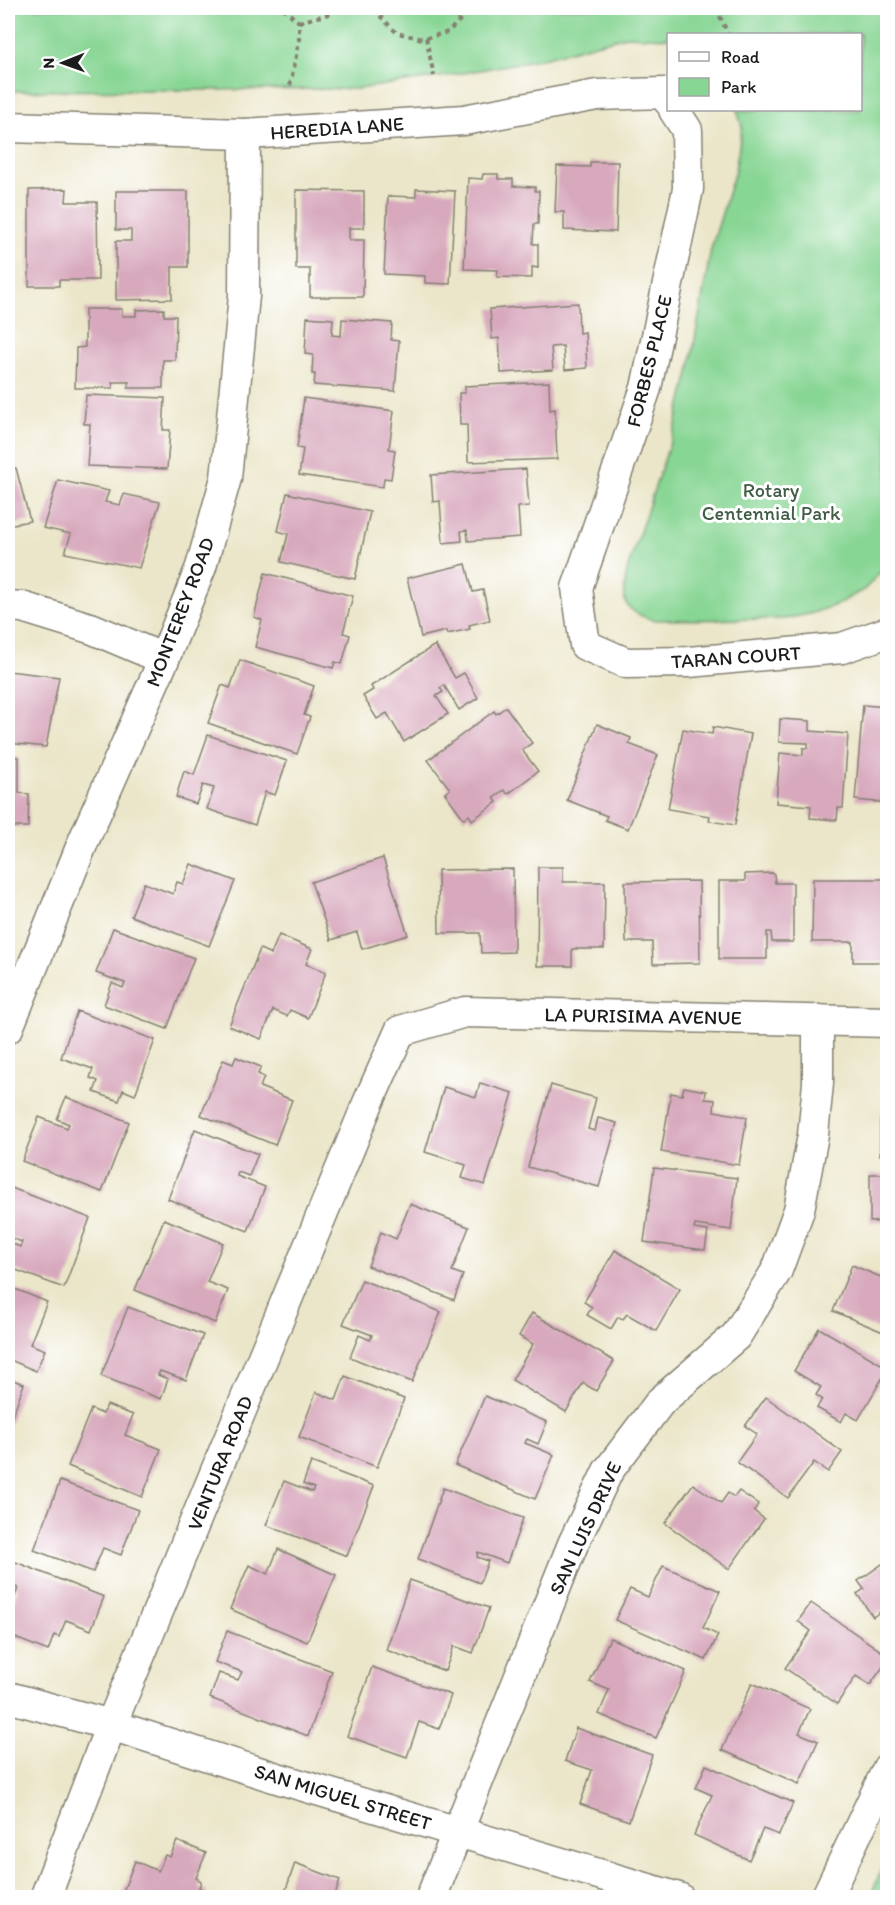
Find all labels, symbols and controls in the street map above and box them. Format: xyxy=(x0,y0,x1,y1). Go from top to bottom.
north arrow xyxy=(33,33,93,93)
legend xyxy=(667,33,862,111)
text: Road xyxy=(721,46,760,68)
text: N xyxy=(39,58,58,69)
text: Park xyxy=(721,76,756,98)
street label: HEREDIA LANE xyxy=(269,111,405,145)
street label: FORBES PLACE xyxy=(621,292,677,430)
park label: Rotary Centennial Park xyxy=(702,478,841,525)
street label: MONTEREY ROAD xyxy=(140,534,220,690)
street label: TARAN COURT xyxy=(670,640,802,674)
street label: LA PURISIMA AVENUE xyxy=(544,1002,742,1030)
street label: VENTURA ROAD xyxy=(182,1392,258,1534)
street label: SAN LUIS DRIVE xyxy=(544,1458,626,1598)
street label: SAN MIGUEL STREET xyxy=(252,1759,434,1835)

